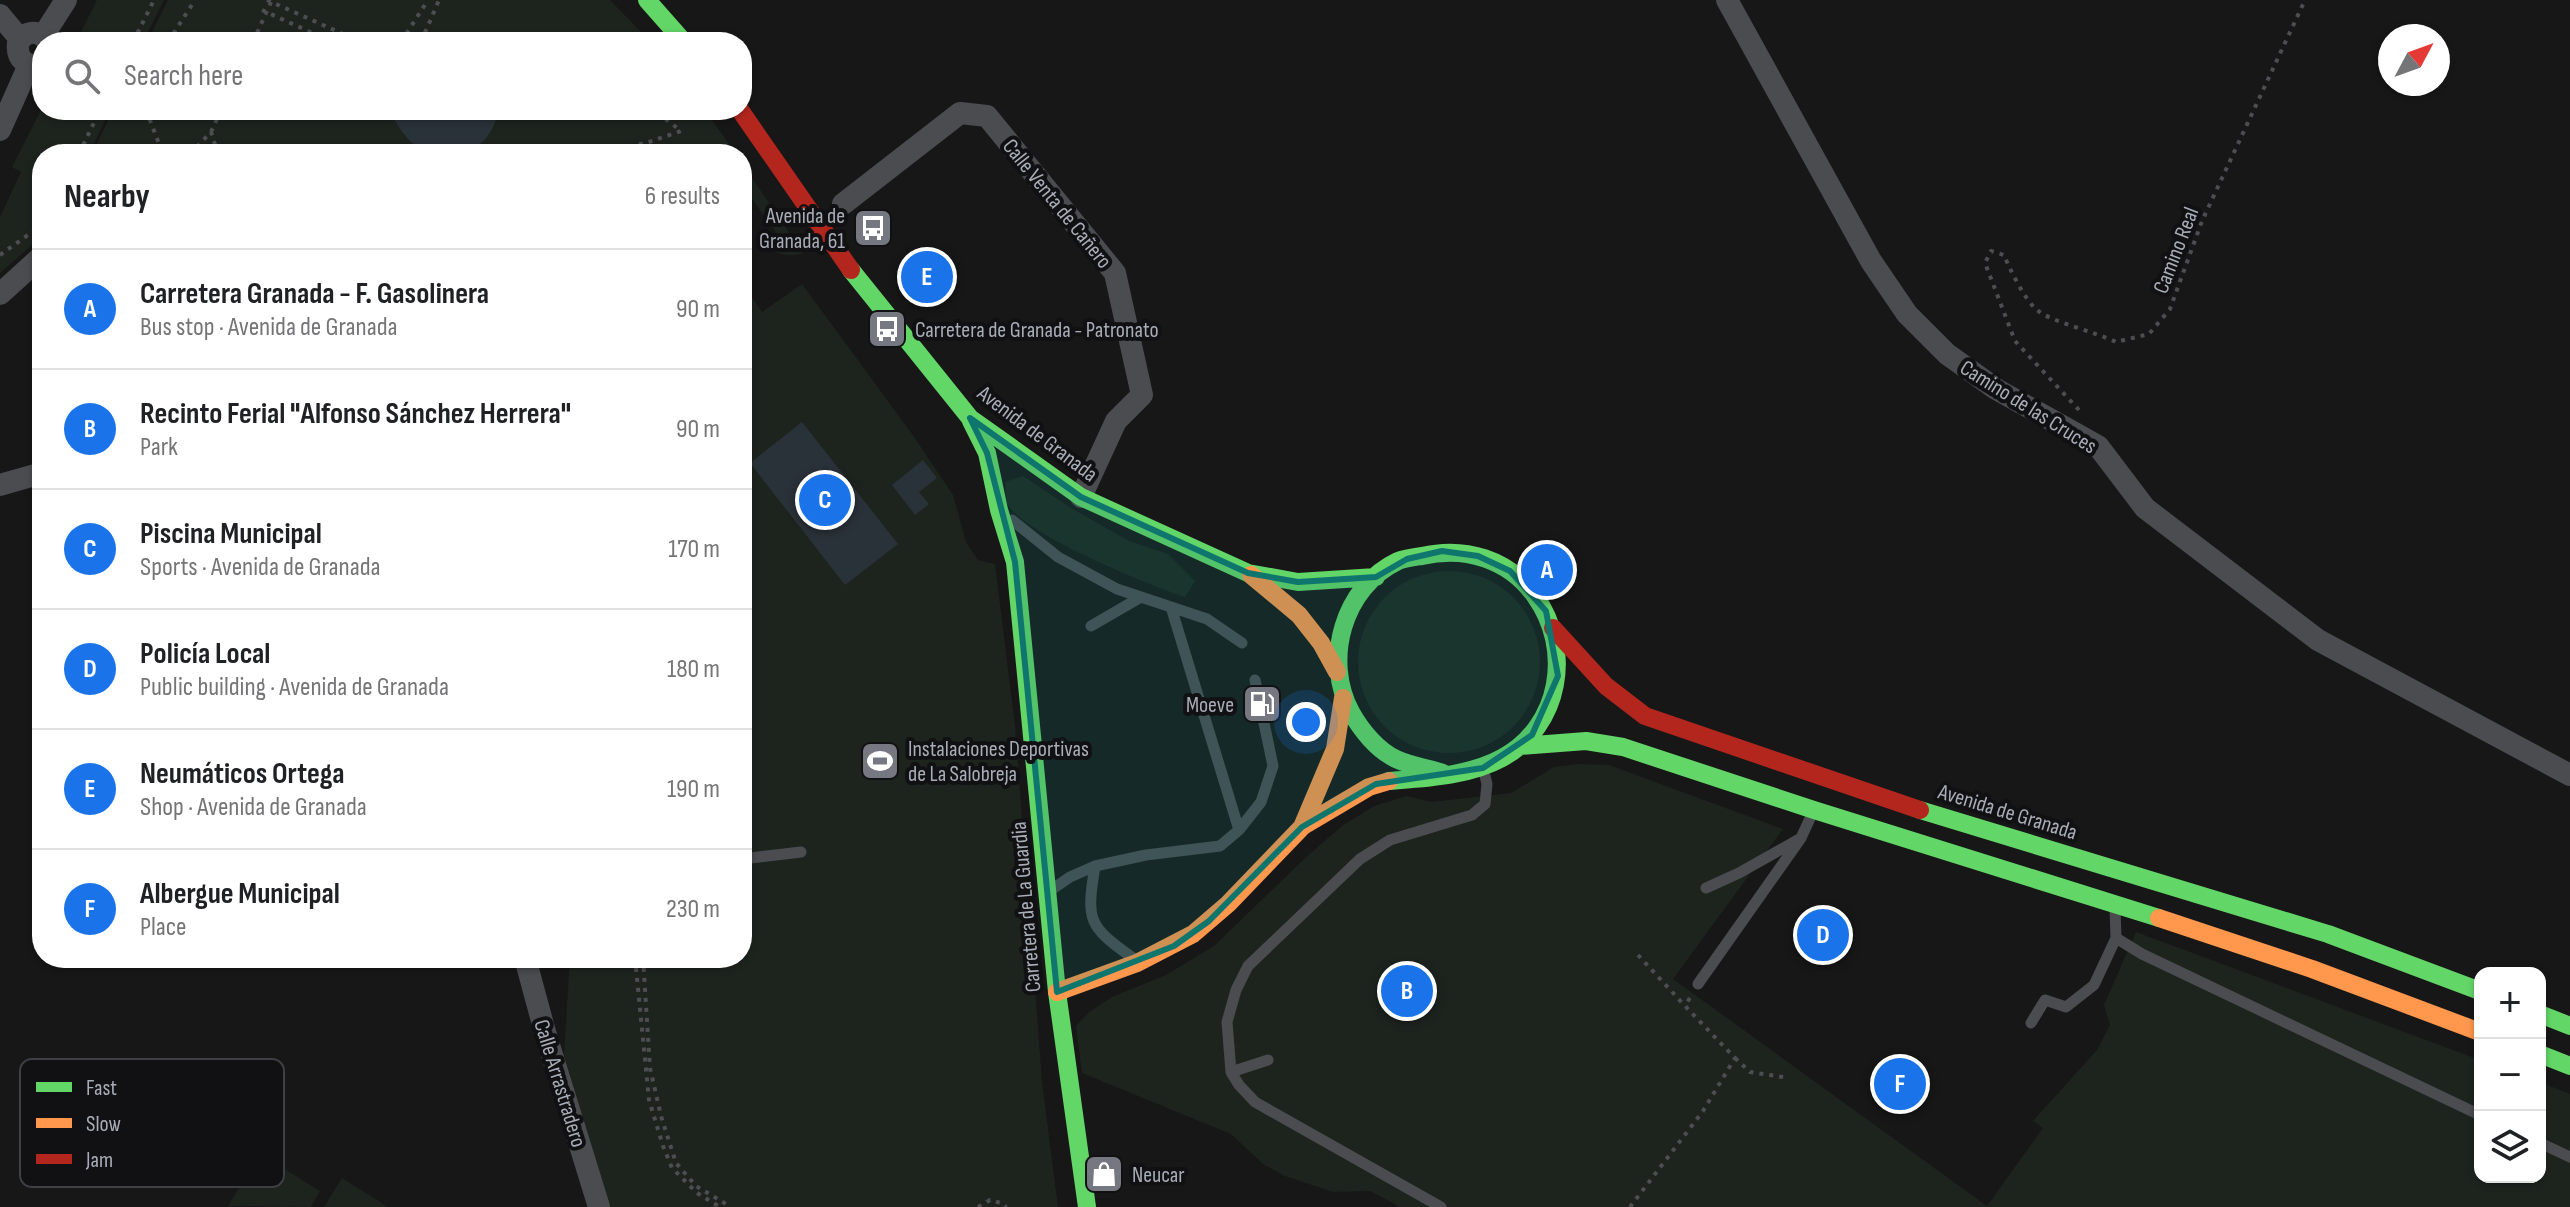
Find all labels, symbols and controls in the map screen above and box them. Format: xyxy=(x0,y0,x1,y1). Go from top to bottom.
north arrow xyxy=(2378,24,2450,96)
search box xyxy=(32,32,752,120)
icon: search xyxy=(60,54,104,98)
text: Search here xyxy=(124,58,243,94)
street label: Calle Venta de Cañero xyxy=(996,134,1117,274)
text: Nearby xyxy=(64,176,150,217)
text: 6 results xyxy=(645,181,720,212)
place label: Avenida de Granada, 61 xyxy=(759,203,845,255)
street label: Camino Real xyxy=(2148,204,2205,298)
bus stop icon: Avenida de Granada, 61 xyxy=(852,207,894,249)
pin: E xyxy=(901,247,953,307)
text: Carretera Granada - F. Gasolinera xyxy=(140,276,489,312)
text: A xyxy=(84,294,96,325)
text: 90 m xyxy=(676,294,720,325)
bus stop icon: Carretera de Granada - Patronato xyxy=(866,308,908,350)
text: Bus stop · Avenida de Granada xyxy=(140,312,398,343)
place label: Carretera de Granada - Patronato xyxy=(915,317,1159,344)
street label: Camino de las Cruces xyxy=(1955,354,2102,460)
street label: Avenida de Granada xyxy=(971,380,1103,488)
text: Recinto Ferial "Alfonso Sánchez Herrera" xyxy=(140,396,571,432)
text: B xyxy=(84,414,96,445)
text: 90 m xyxy=(676,414,720,445)
text: Park xyxy=(140,432,178,463)
pin: C xyxy=(799,470,851,530)
text: Piscina Municipal xyxy=(140,516,322,552)
text: C xyxy=(83,534,97,565)
text: 170 m xyxy=(668,534,720,565)
pin: A xyxy=(1521,540,1573,600)
text: Sports · Avenida de Granada xyxy=(140,552,381,583)
text: Policía Local xyxy=(140,636,270,672)
text: D xyxy=(83,654,97,685)
text: 180 m xyxy=(667,654,720,685)
text: Public building · Avenida de Granada xyxy=(140,672,449,703)
fuel station icon: Moeve xyxy=(1241,683,1283,725)
place label: Moeve xyxy=(1186,692,1234,719)
your location xyxy=(1286,702,1326,742)
place label: Instalaciones Deportivas de La Salobreja xyxy=(908,736,1089,788)
sports icon: Instalaciones Deportivas de La Salobreja xyxy=(859,740,901,782)
text: Neumáticos Ortega xyxy=(140,756,344,792)
text: E xyxy=(84,774,96,805)
text: 190 m xyxy=(667,774,720,805)
street label: Avenida de Granada xyxy=(1934,778,2080,846)
text: Shop · Avenida de Granada xyxy=(140,792,367,823)
street label: Carretera de La Guardia xyxy=(1006,820,1047,993)
text: Albergue Municipal xyxy=(140,876,340,912)
text: F xyxy=(85,894,95,925)
text: 230 m xyxy=(666,894,720,925)
pin: D xyxy=(1797,905,1849,965)
text: Place xyxy=(140,912,187,943)
pin: B xyxy=(1381,961,1433,1021)
map controls xyxy=(2474,967,2546,1183)
button: + xyxy=(2474,967,2546,1039)
street label: Calle Arrastradero xyxy=(527,1016,592,1151)
button: − xyxy=(2474,1039,2546,1111)
pin: F xyxy=(1874,1054,1926,1114)
legend xyxy=(20,1059,284,1187)
text: Fast xyxy=(86,1075,117,1102)
text: Slow xyxy=(86,1111,121,1138)
button: layers xyxy=(2474,1111,2546,1183)
text: Jam xyxy=(85,1147,113,1174)
shop icon: Neucar xyxy=(1083,1153,1125,1195)
place label: Neucar xyxy=(1132,1162,1185,1189)

